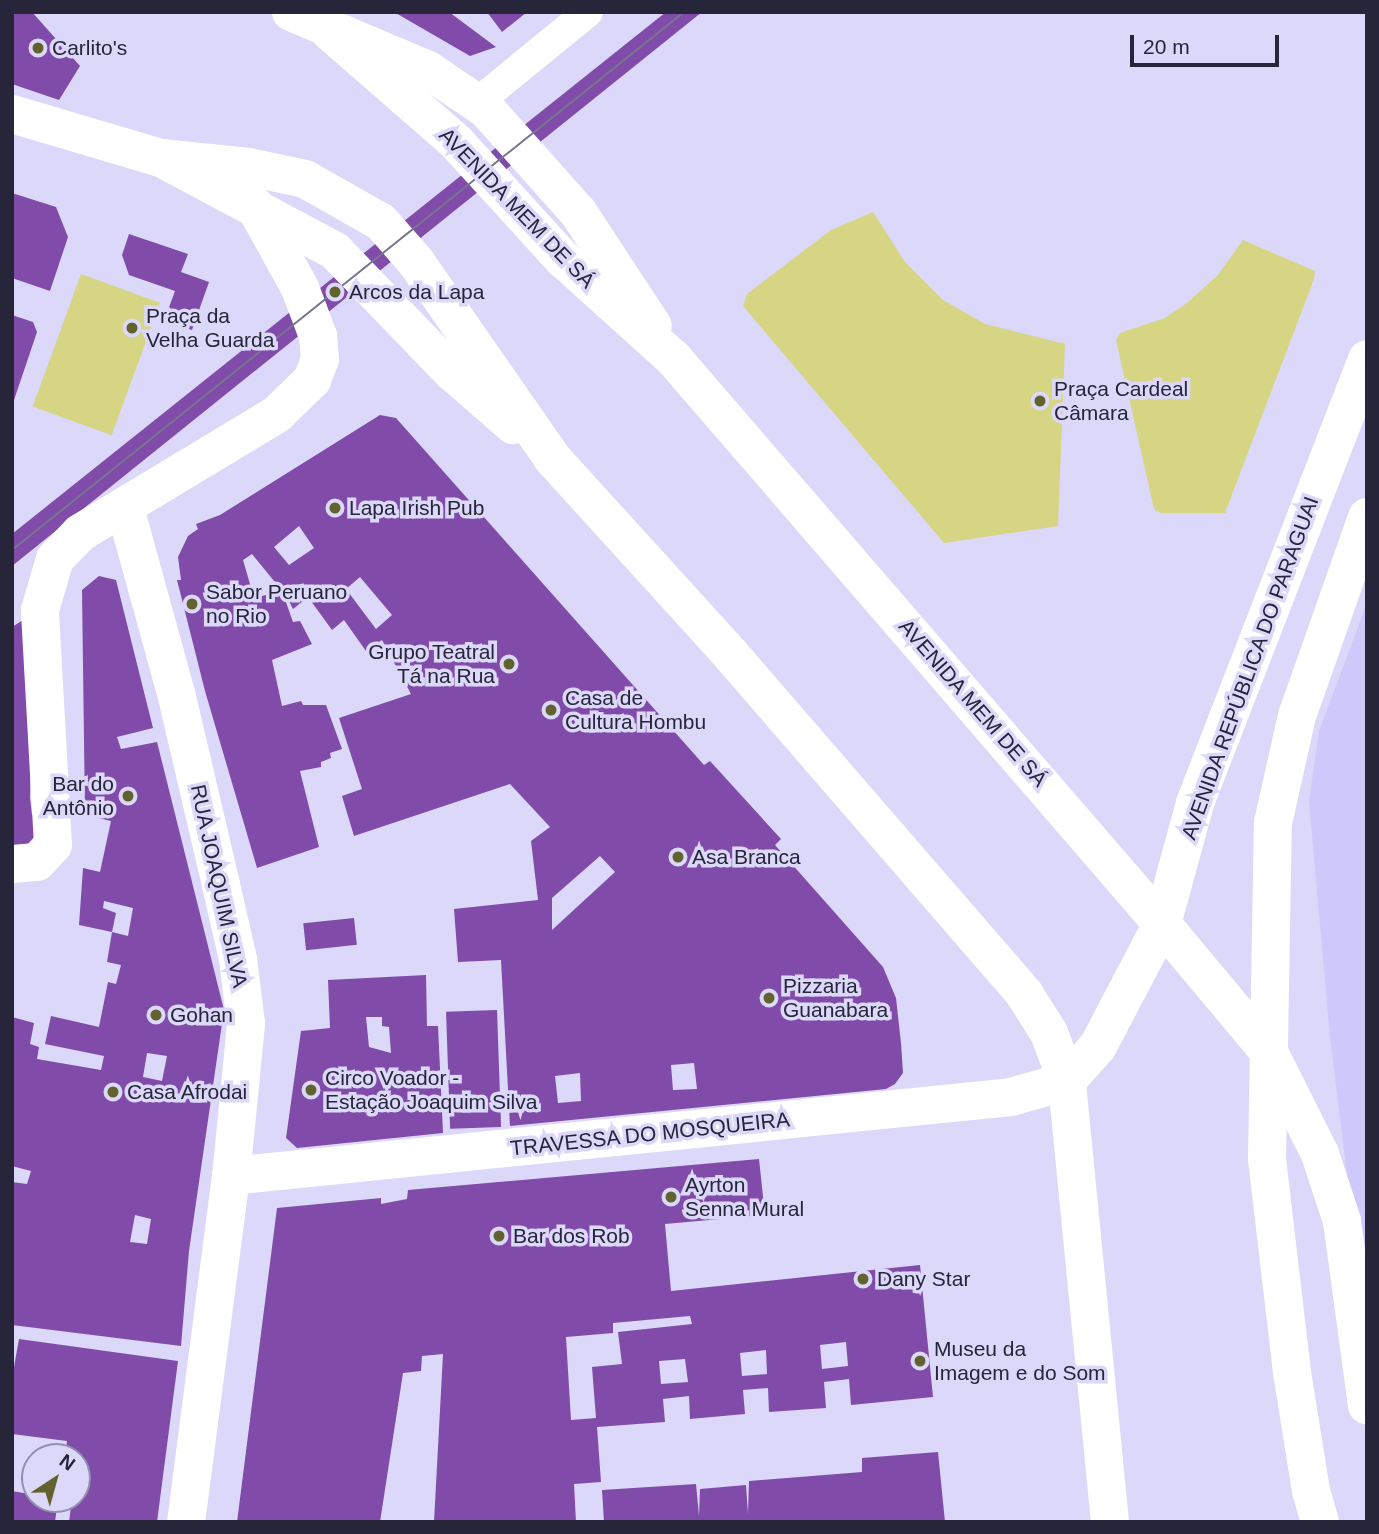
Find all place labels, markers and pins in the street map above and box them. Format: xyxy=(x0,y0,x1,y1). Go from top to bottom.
place label: Carlito's xyxy=(52,35,127,61)
marker: Carlito's xyxy=(30,40,46,56)
place label: Arcos da Lapa xyxy=(349,279,484,305)
marker: Arcos da Lapa xyxy=(327,284,343,300)
place label: Praça da Velha Guarda xyxy=(146,303,274,353)
marker: Praça da Velha Guarda xyxy=(124,320,140,336)
place label: Praça Cardeal Câmara xyxy=(1054,376,1188,426)
marker: Praça Cardeal Câmara xyxy=(1032,393,1048,409)
place label: Lapa Irish Pub xyxy=(349,495,484,521)
marker: Lapa Irish Pub xyxy=(327,500,343,516)
place label: Sabor Peruano no Rio xyxy=(206,579,347,629)
marker: Sabor Peruano no Rio xyxy=(184,596,200,612)
place label: Grupo Teatral Tá na Rua xyxy=(368,639,495,689)
marker: Grupo Teatral Tá na Rua xyxy=(501,656,517,672)
place label: Casa de Cultura Hombu xyxy=(565,685,706,735)
marker: Casa de Cultura Hombu xyxy=(543,702,559,718)
place label: Bar do Antônio xyxy=(43,771,114,821)
marker: Bar do Antônio xyxy=(120,788,136,804)
place label: Asa Branca xyxy=(692,844,801,870)
marker: Asa Branca xyxy=(670,849,686,865)
place label: Pizzaria Guanabara xyxy=(783,973,888,1023)
marker: Pizzaria Guanabara xyxy=(761,990,777,1006)
place label: Gohan xyxy=(170,1002,233,1028)
marker: Gohan xyxy=(148,1007,164,1023)
place label: Circo Voador - Estação Joaquim Silva xyxy=(325,1065,537,1115)
place label: Casa Afrodai xyxy=(127,1079,248,1105)
marker: Circo Voador - Estação Joaquim Silva xyxy=(303,1082,319,1098)
marker: Casa Afrodai xyxy=(105,1084,121,1100)
place label: Ayrton Senna Mural xyxy=(685,1172,804,1222)
marker: Ayrton Senna Mural xyxy=(663,1189,679,1205)
place label: Bar dos Rob xyxy=(513,1223,630,1249)
marker: Bar dos Rob xyxy=(491,1228,507,1244)
place label: Dany Star xyxy=(877,1266,970,1292)
marker: Dany Star xyxy=(855,1271,871,1287)
place label: Museu da Imagem e do Som xyxy=(934,1336,1106,1386)
marker: Museu da Imagem e do Som xyxy=(912,1353,928,1369)

